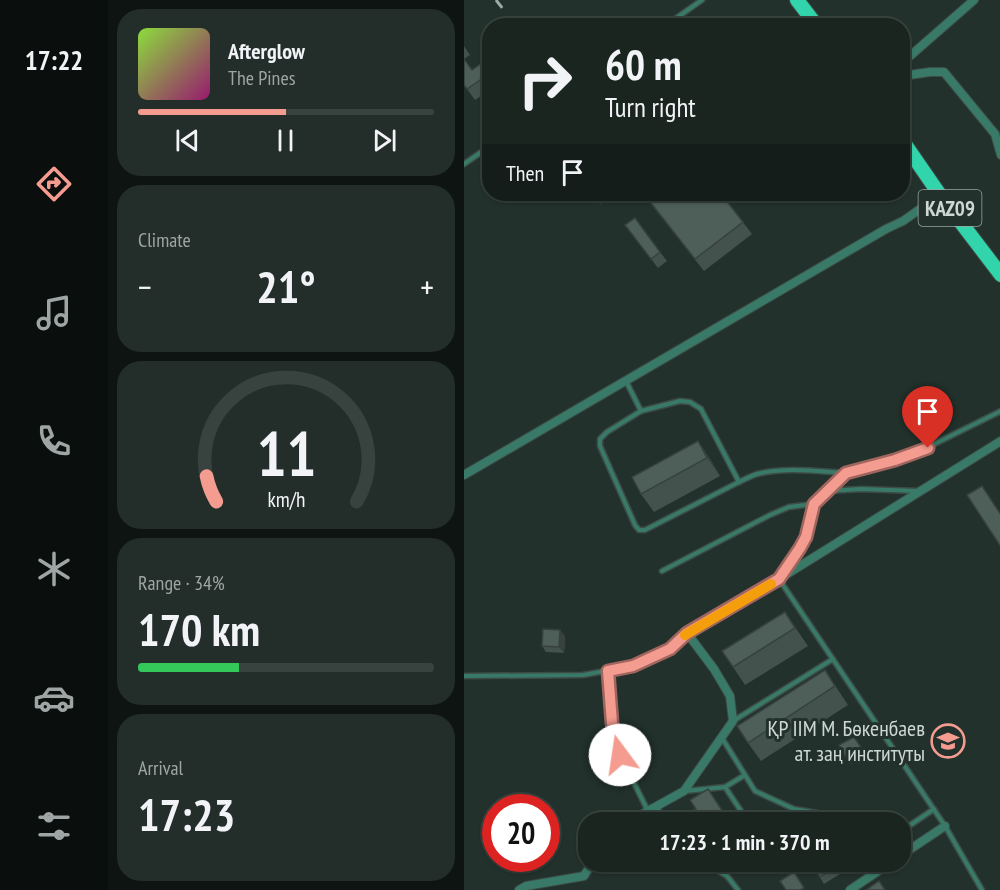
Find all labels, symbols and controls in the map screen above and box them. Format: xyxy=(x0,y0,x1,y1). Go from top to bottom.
text: Afterglow xyxy=(228,37,305,65)
text: 60 m xyxy=(605,37,682,92)
icon: right xyxy=(506,42,584,120)
text: 17:22 xyxy=(25,43,83,77)
text: The Pines xyxy=(228,65,295,91)
text: Turn right xyxy=(605,90,696,124)
icon: previous xyxy=(171,124,204,157)
icon: pause xyxy=(269,124,302,157)
icon: next xyxy=(368,124,401,157)
icon: arrive xyxy=(556,156,589,189)
text: Then xyxy=(506,159,544,187)
icon: directions xyxy=(33,163,75,205)
road number: KAZ09 xyxy=(918,190,982,226)
text: Climate xyxy=(138,227,191,253)
text: 21° xyxy=(256,257,316,315)
text: − xyxy=(138,265,152,308)
text: + xyxy=(420,265,434,308)
icon: music xyxy=(33,292,75,334)
pin xyxy=(902,386,953,448)
icon: arrive xyxy=(911,395,944,428)
text: 11 xyxy=(256,412,316,493)
icon: phone xyxy=(33,420,75,462)
text: km/h xyxy=(267,485,305,513)
icon: climate xyxy=(33,548,75,590)
text: Range · 34% xyxy=(138,570,225,596)
text: 170 km xyxy=(138,600,260,658)
icon: car xyxy=(33,677,75,719)
place label: ҚР ІІМ М. Бөкенбаев ат. заң институты xyxy=(767,714,925,767)
position arrow xyxy=(588,723,652,787)
school or university icon: ҚР ІІМ М. Бөкенбаев ат. заң институты xyxy=(930,723,966,759)
text: Arrival xyxy=(138,755,183,781)
text: 17:23 xyxy=(138,785,235,843)
speed limit sign: 20 xyxy=(482,794,560,872)
icon: filters xyxy=(33,805,75,847)
text: 17:23 · 1 min · 370 m xyxy=(659,828,830,856)

